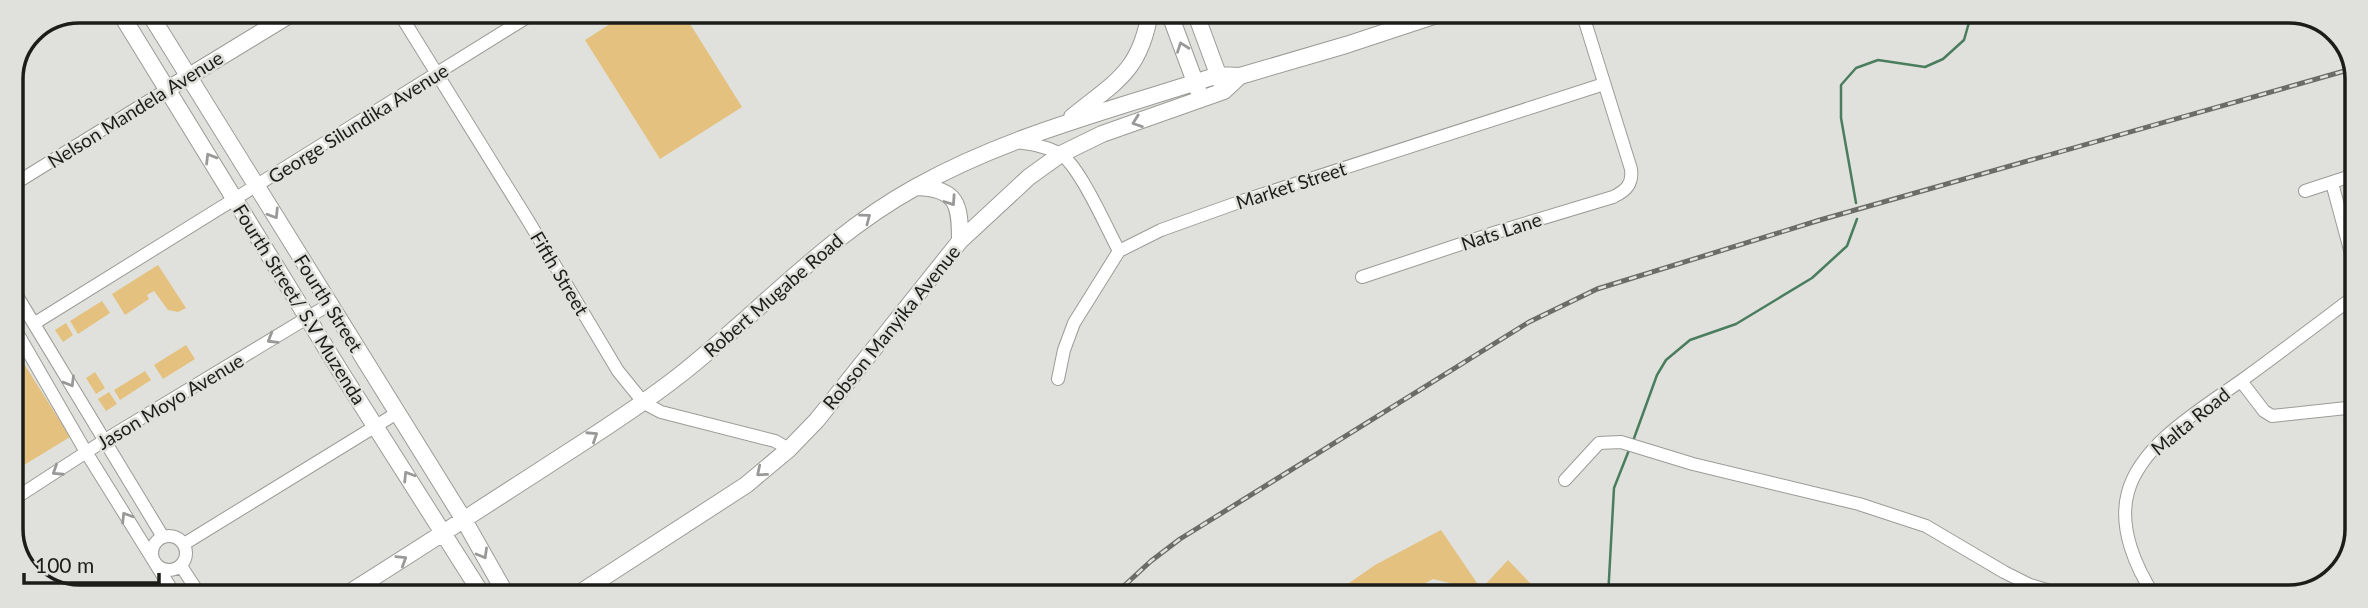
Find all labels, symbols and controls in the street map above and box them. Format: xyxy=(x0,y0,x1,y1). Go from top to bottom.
one-way arrow xyxy=(1176,42,1190,54)
street label: Nelson Mandela Avenue xyxy=(43,46,227,172)
street label: George Silundika Avenue xyxy=(264,58,452,188)
one-way arrow xyxy=(1131,113,1143,127)
one-way arrow xyxy=(205,152,218,165)
street label: Market Street xyxy=(1233,156,1349,214)
one-way arrow xyxy=(943,193,956,206)
street label: Fourth Street/ S.V Muzenda xyxy=(229,200,371,408)
one-way arrow xyxy=(266,207,279,220)
street label: Nats Lane xyxy=(1458,207,1544,255)
one-way arrow xyxy=(858,214,870,226)
street label: Fifth Street xyxy=(526,227,594,319)
street label: Robert Mugabe Road xyxy=(699,228,847,362)
street label: Robson Manyika Avenue xyxy=(818,240,964,414)
street label: Fourth Street xyxy=(290,250,368,356)
one-way arrow xyxy=(267,331,280,344)
street label: Jason Moyo Avenue xyxy=(93,348,247,454)
one-way arrow xyxy=(62,374,75,387)
street label: Malta Road xyxy=(2146,382,2234,460)
one-way arrow xyxy=(585,432,598,445)
one-way arrow xyxy=(52,462,65,475)
one-way arrow xyxy=(757,464,770,476)
one-way arrow xyxy=(403,470,416,483)
one-way arrow xyxy=(122,511,135,524)
scale bar xyxy=(24,542,159,586)
one-way arrow xyxy=(475,547,488,560)
text: 100 m xyxy=(35,552,94,577)
one-way arrow xyxy=(394,555,407,568)

